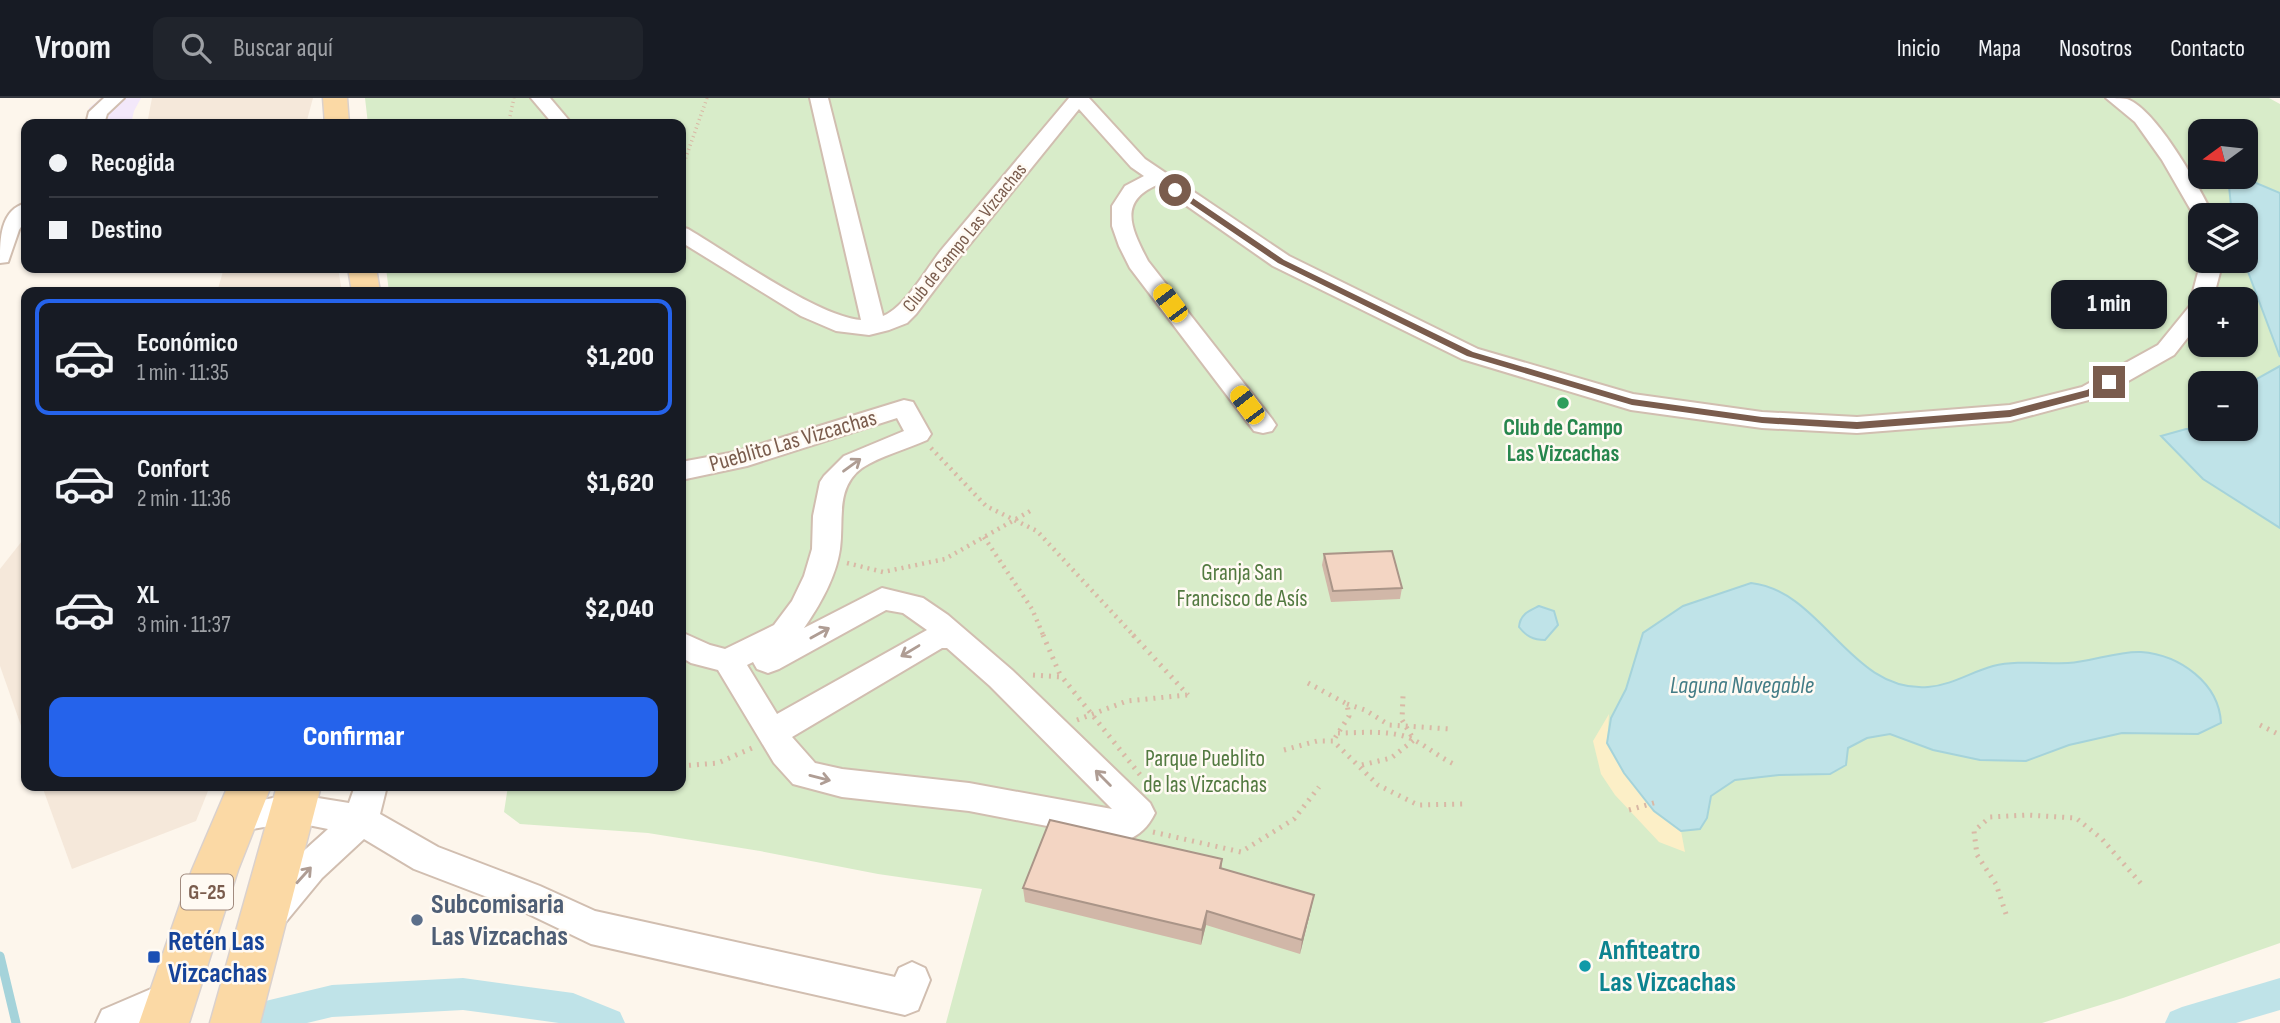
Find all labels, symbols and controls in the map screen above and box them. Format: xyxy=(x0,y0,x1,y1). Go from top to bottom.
search box xyxy=(153,17,643,80)
text: Vroom xyxy=(35,28,111,68)
icon: search xyxy=(177,29,215,67)
text: Buscar aquí xyxy=(233,33,333,64)
text: Inicio xyxy=(1897,34,1940,63)
text: Mapa xyxy=(1978,34,2021,63)
text: Nosotros xyxy=(2059,34,2132,63)
text: Contacto xyxy=(2170,34,2245,63)
north arrow xyxy=(2188,119,2258,189)
map controls xyxy=(2188,119,2258,441)
text: Recogida xyxy=(91,148,175,179)
street label: Club de Campo Las Vizcachas xyxy=(898,159,1032,317)
route start xyxy=(1159,174,1191,206)
button: layers xyxy=(2188,203,2258,273)
text: Destino xyxy=(91,215,162,246)
car xyxy=(1149,280,1192,326)
callout: 1 min xyxy=(2051,280,2167,330)
button: + xyxy=(2188,287,2258,357)
text: 1 min xyxy=(2087,290,2131,318)
icon: car xyxy=(53,326,116,389)
text: Económico xyxy=(137,328,238,359)
text: $1,200 xyxy=(586,342,654,373)
text: 1 min · 11:35 xyxy=(137,359,229,387)
route end xyxy=(2093,366,2125,398)
button: − xyxy=(2188,371,2258,441)
car xyxy=(1226,382,1269,428)
marker: Club de Campo Las Vizcachas xyxy=(1555,395,1571,411)
street label: Pueblito Las Vizcachas xyxy=(706,404,880,478)
place label: Club de Campo Las Vizcachas xyxy=(1503,414,1623,468)
icon: car xyxy=(53,452,116,515)
text: Confort xyxy=(137,454,209,485)
one-way arrow xyxy=(842,458,861,473)
text: $1,620 xyxy=(586,468,654,499)
text: 2 min · 11:36 xyxy=(137,485,231,513)
park label: Granja San Francisco de Asís xyxy=(1177,559,1307,613)
icon: car xyxy=(53,578,116,641)
text: XL xyxy=(137,580,159,611)
text: $2,040 xyxy=(584,594,654,625)
text: 3 min · 11:37 xyxy=(137,611,230,639)
one-way arrow xyxy=(809,626,829,640)
one-way arrow xyxy=(901,645,921,659)
water label: Laguna Navegable xyxy=(1670,671,1814,700)
button: Confirmar xyxy=(49,697,658,777)
park label: Parque Pueblito de las Vizcachas xyxy=(1143,745,1267,799)
one-way arrow xyxy=(1094,770,1111,787)
one-way arrow xyxy=(808,772,831,785)
one-way arrow xyxy=(295,867,312,884)
road number: G-25 xyxy=(181,874,233,910)
place label: Subcomisaria Las Vizcachas xyxy=(431,888,568,953)
marker: Subcomisaria Las Vizcachas xyxy=(409,912,425,928)
place label: Retén Las Vizcachas xyxy=(168,925,267,990)
place label: Anfiteatro Las Vizcachas xyxy=(1598,934,1736,999)
marker: Retén Las Vizcachas xyxy=(146,949,162,965)
marker: Anfiteatro Las Vizcachas xyxy=(1577,958,1593,974)

